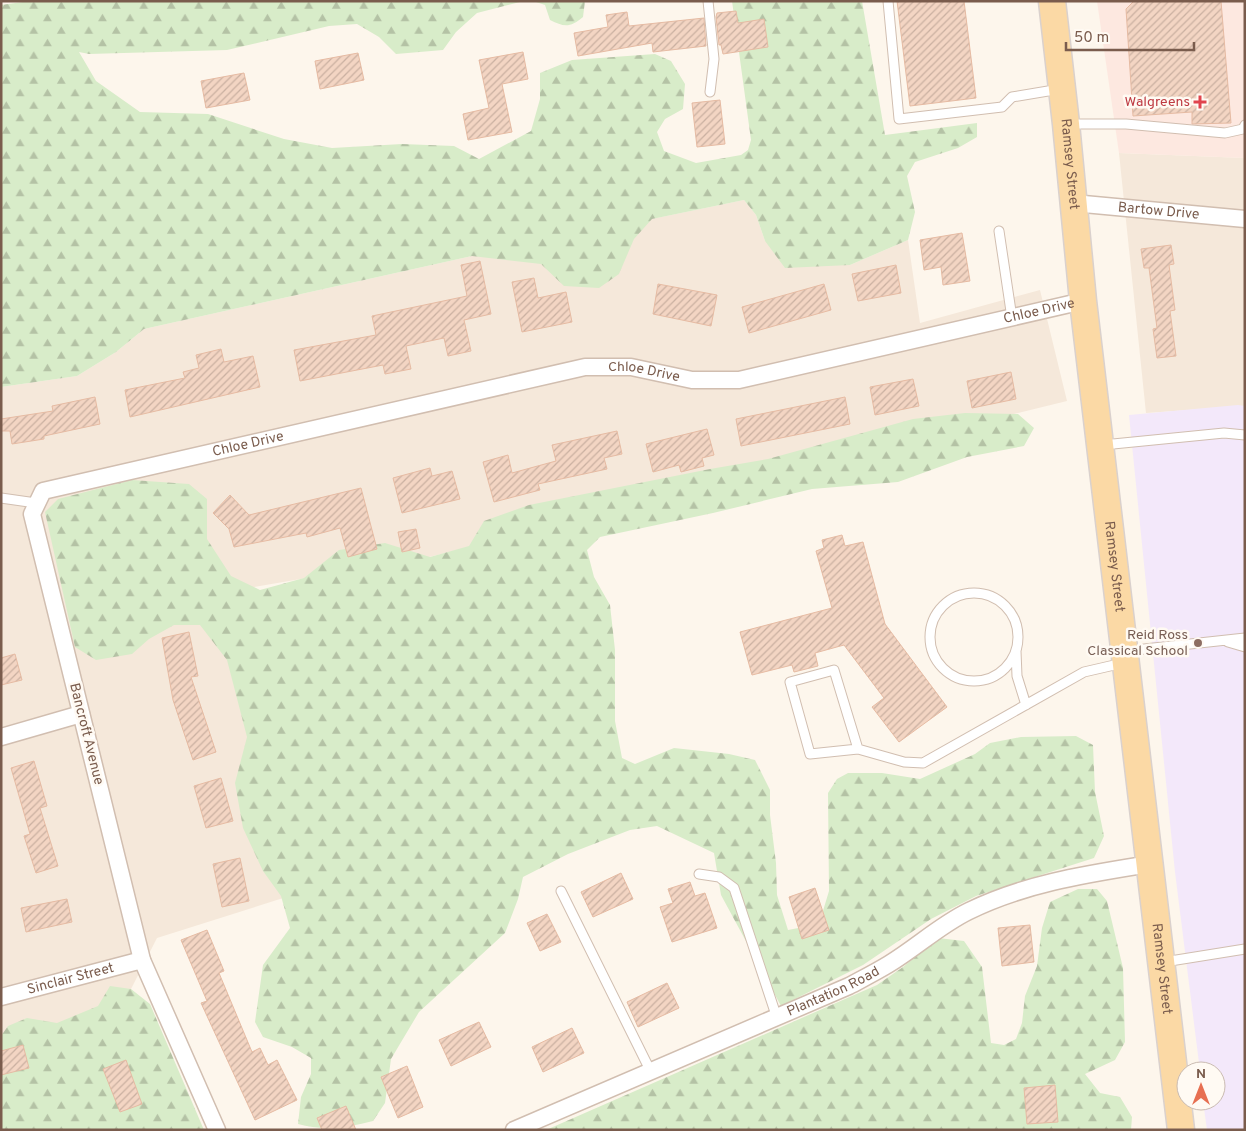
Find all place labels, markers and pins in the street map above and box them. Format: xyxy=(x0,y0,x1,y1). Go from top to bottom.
place label: Walgreens xyxy=(1125,94,1190,111)
marker: Walgreens xyxy=(1194,96,1206,108)
place label: Reid Ross Classical School xyxy=(1087,627,1188,660)
marker: Reid Ross Classical School xyxy=(1192,637,1204,649)

